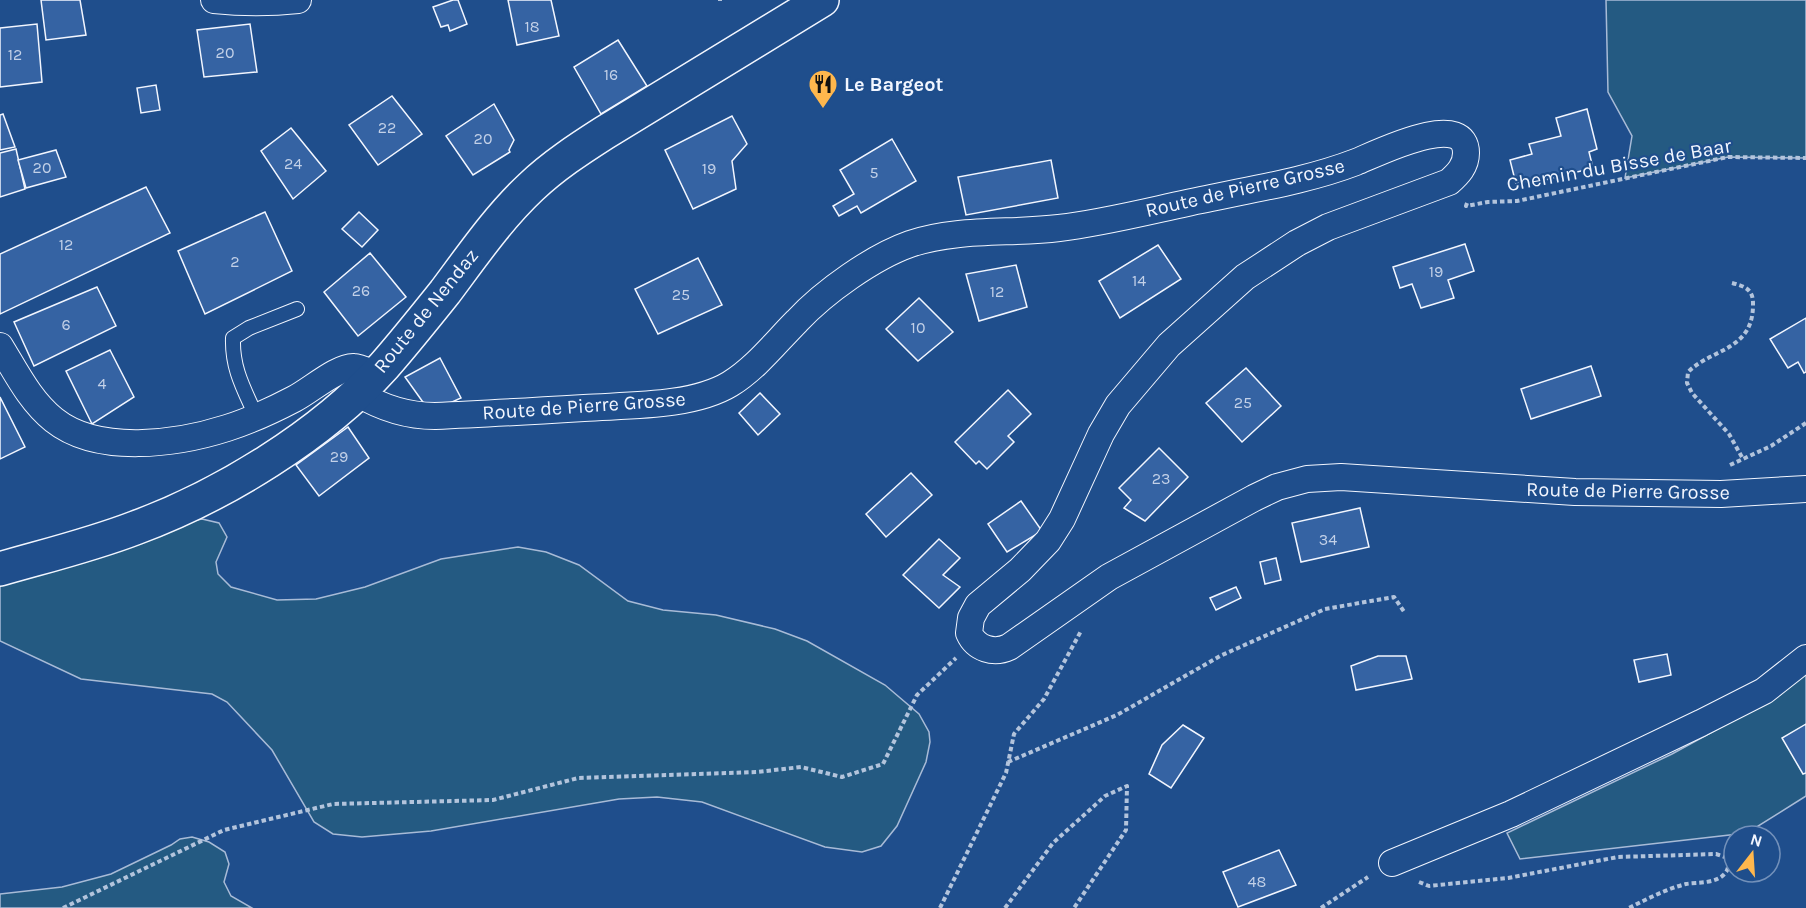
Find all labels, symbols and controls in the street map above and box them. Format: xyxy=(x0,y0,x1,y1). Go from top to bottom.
house number: 18 xyxy=(524,17,540,36)
house number: 20 xyxy=(216,43,234,62)
house number: 12 xyxy=(8,45,22,64)
house number: 16 xyxy=(604,65,618,84)
restaurant icon: Le Bargeot xyxy=(807,68,839,110)
place label: Le Bargeot xyxy=(844,73,943,96)
house number: 22 xyxy=(378,118,396,137)
house number: 20 xyxy=(474,129,492,148)
street label: Chemin du Bisse de Baar xyxy=(1505,134,1734,196)
house number: 24 xyxy=(284,154,302,173)
street label: Route de Pierre Grosse xyxy=(1143,154,1347,222)
house number: 20 xyxy=(33,158,51,177)
house number: 19 xyxy=(702,159,716,178)
house number: 5 xyxy=(869,163,879,182)
house number: 12 xyxy=(59,235,73,254)
street label: Route de Nendaz xyxy=(369,244,483,378)
house number: 2 xyxy=(230,252,240,271)
house number: 19 xyxy=(1429,262,1443,281)
house number: 14 xyxy=(1132,271,1146,290)
house number: 26 xyxy=(352,281,370,300)
house number: 12 xyxy=(990,282,1004,301)
house number: 25 xyxy=(672,285,690,304)
house number: 6 xyxy=(61,315,71,334)
house number: 10 xyxy=(911,318,925,337)
house number: 4 xyxy=(98,374,107,393)
street label: Route de Pierre Grosse xyxy=(482,387,686,425)
house number: 25 xyxy=(1234,393,1252,412)
house number: 29 xyxy=(330,447,348,466)
house number: 23 xyxy=(1152,469,1170,488)
street label: Route de Pierre Grosse xyxy=(1526,478,1730,504)
house number: 34 xyxy=(1319,530,1337,549)
north arrow xyxy=(1722,824,1782,884)
text: N xyxy=(1748,829,1765,851)
house number: 48 xyxy=(1248,872,1266,891)

